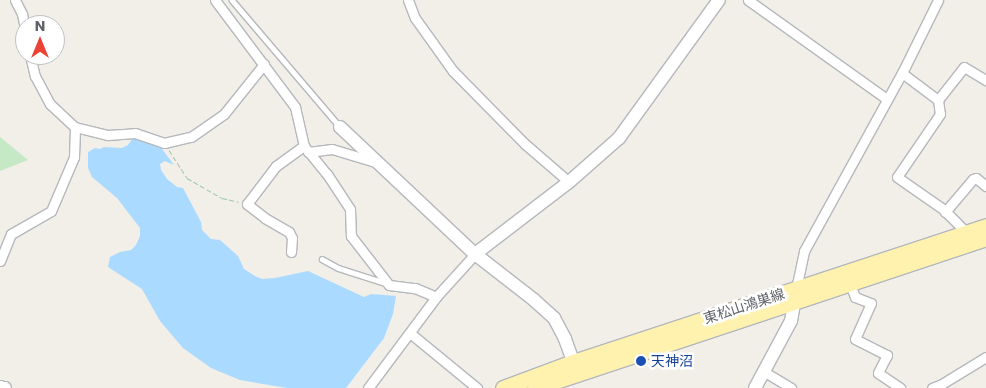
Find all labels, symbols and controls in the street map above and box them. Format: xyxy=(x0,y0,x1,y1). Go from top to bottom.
north arrow xyxy=(15,15,65,65)
text: N xyxy=(35,16,45,36)
street label: 東松山鴻巣線 xyxy=(701,285,787,327)
place label: 天神沼 xyxy=(651,353,693,369)
marker: 天神沼 xyxy=(635,355,647,367)

